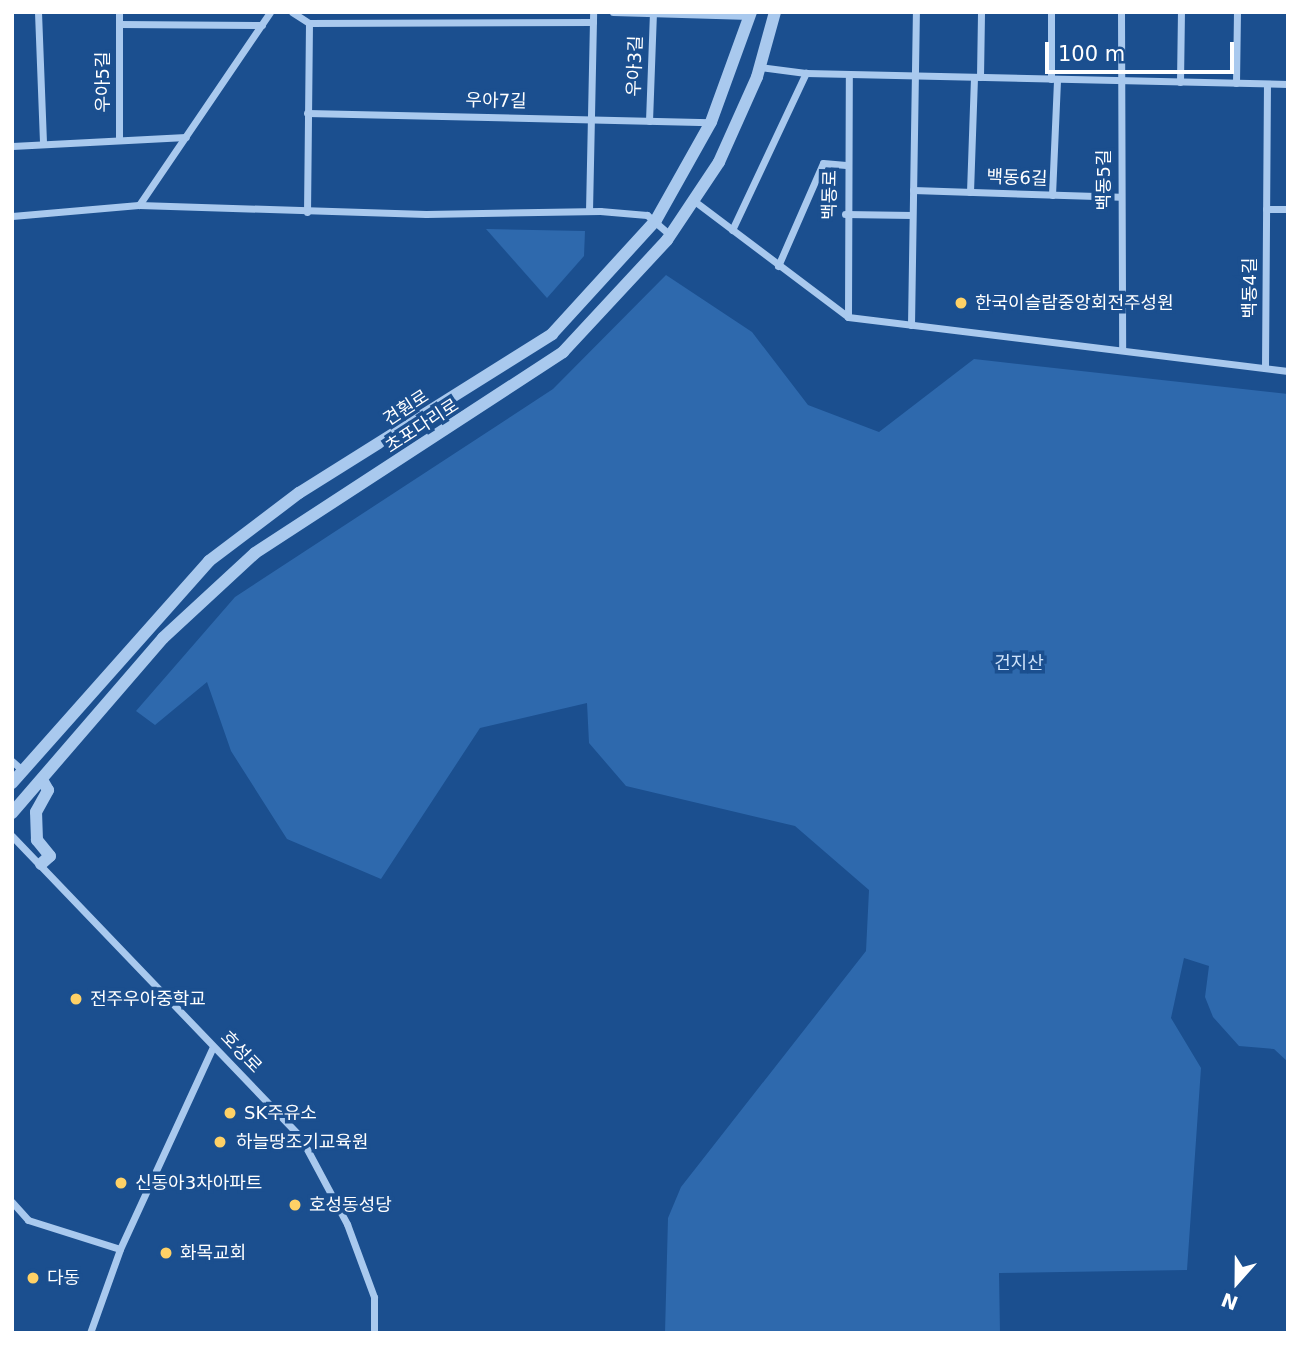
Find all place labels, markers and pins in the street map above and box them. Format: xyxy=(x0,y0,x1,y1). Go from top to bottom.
place label: 한국이슬람중앙회전주성원 xyxy=(975,292,1174,314)
marker: 한국이슬람중앙회전주성원 xyxy=(953,295,969,311)
place label: 전주우아중학교 xyxy=(90,988,206,1010)
marker: 전주우아중학교 xyxy=(68,991,84,1007)
place label: SK주유소 xyxy=(244,1102,317,1124)
marker: SK주유소 xyxy=(222,1105,238,1121)
place label: 하늘땅조기교육원 xyxy=(236,1131,368,1153)
marker: 하늘땅조기교육원 xyxy=(210,1132,230,1152)
place label: 신동아3차아파트 xyxy=(135,1172,262,1194)
marker: 신동아3차아파트 xyxy=(113,1175,129,1191)
place label: 호성동성당 xyxy=(309,1194,392,1216)
marker: 호성동성당 xyxy=(287,1197,303,1213)
place label: 화목교회 xyxy=(180,1242,246,1264)
marker: 화목교회 xyxy=(158,1245,174,1261)
place label: 다동 xyxy=(47,1267,80,1289)
marker: 다동 xyxy=(25,1270,41,1286)

